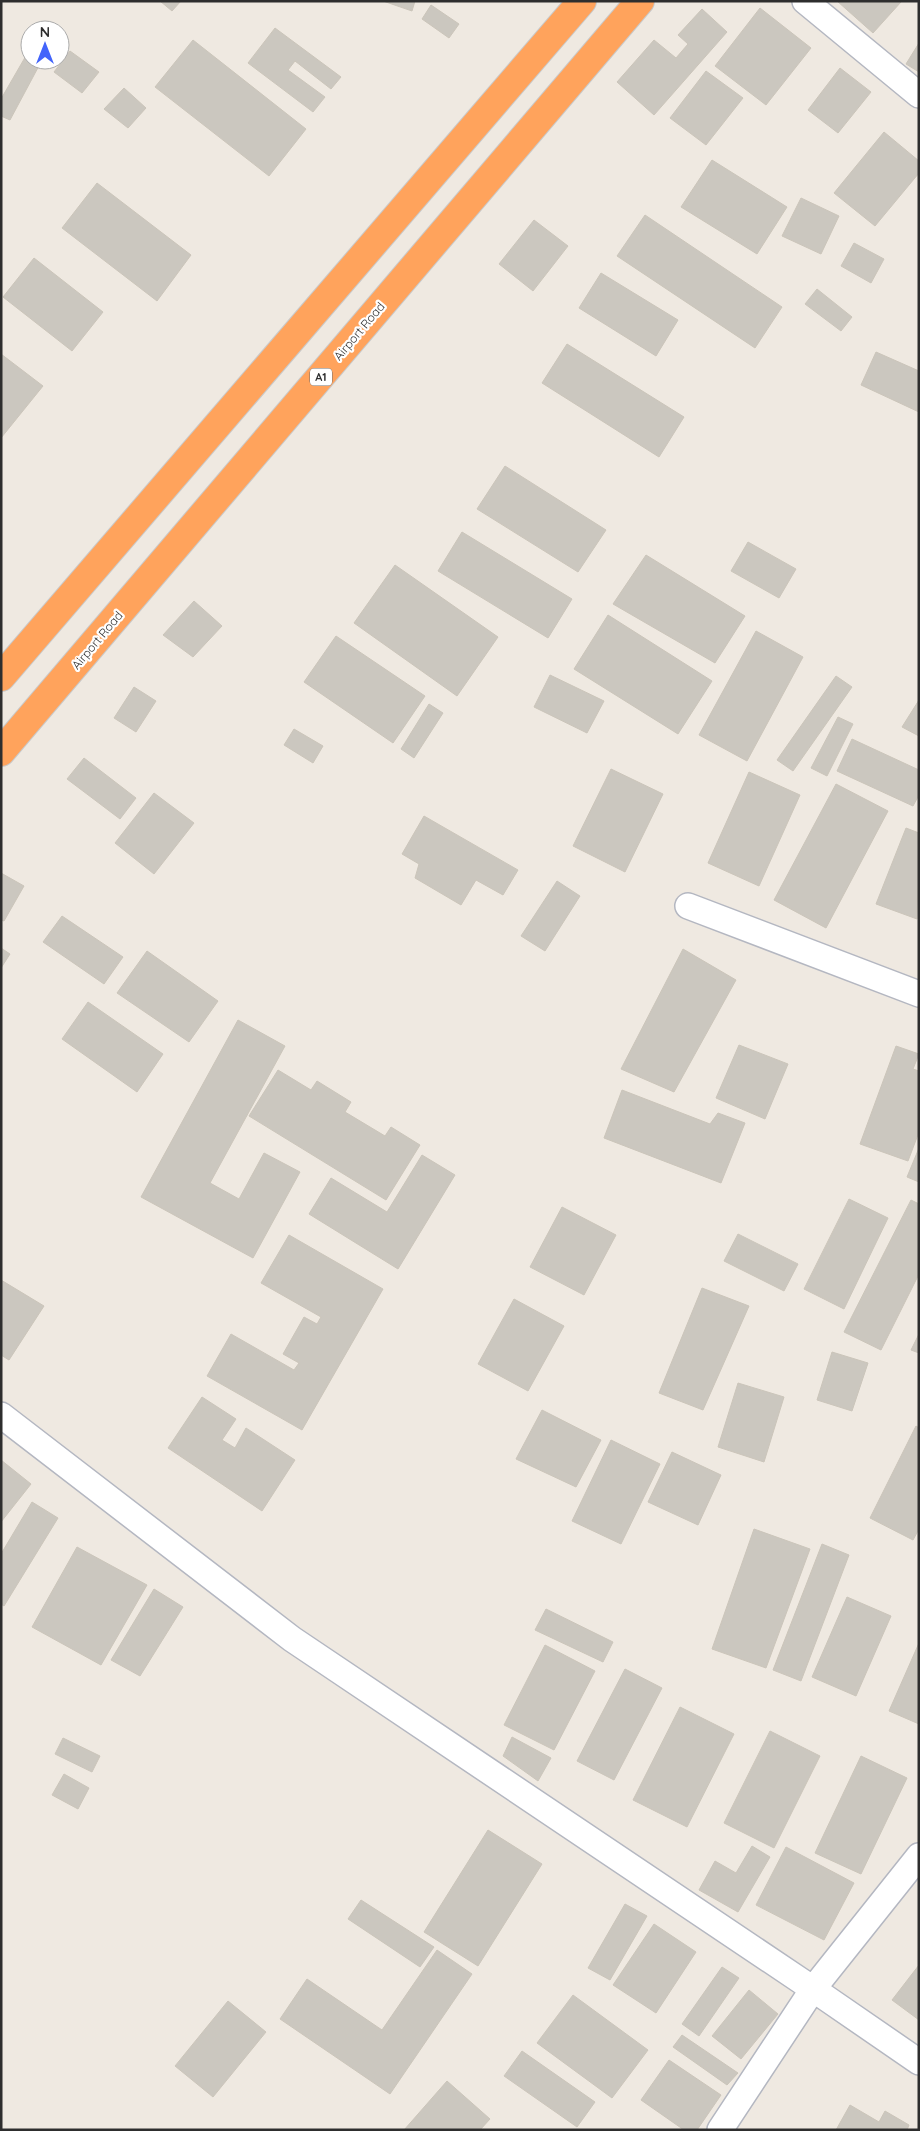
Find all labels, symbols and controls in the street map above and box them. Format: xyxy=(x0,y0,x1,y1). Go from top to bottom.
north arrow xyxy=(20,20,70,70)
text: N xyxy=(40,23,50,41)
street label: Airport Road xyxy=(330,299,388,363)
road number: A1 xyxy=(310,368,332,386)
street label: Airport Road xyxy=(68,608,126,672)

